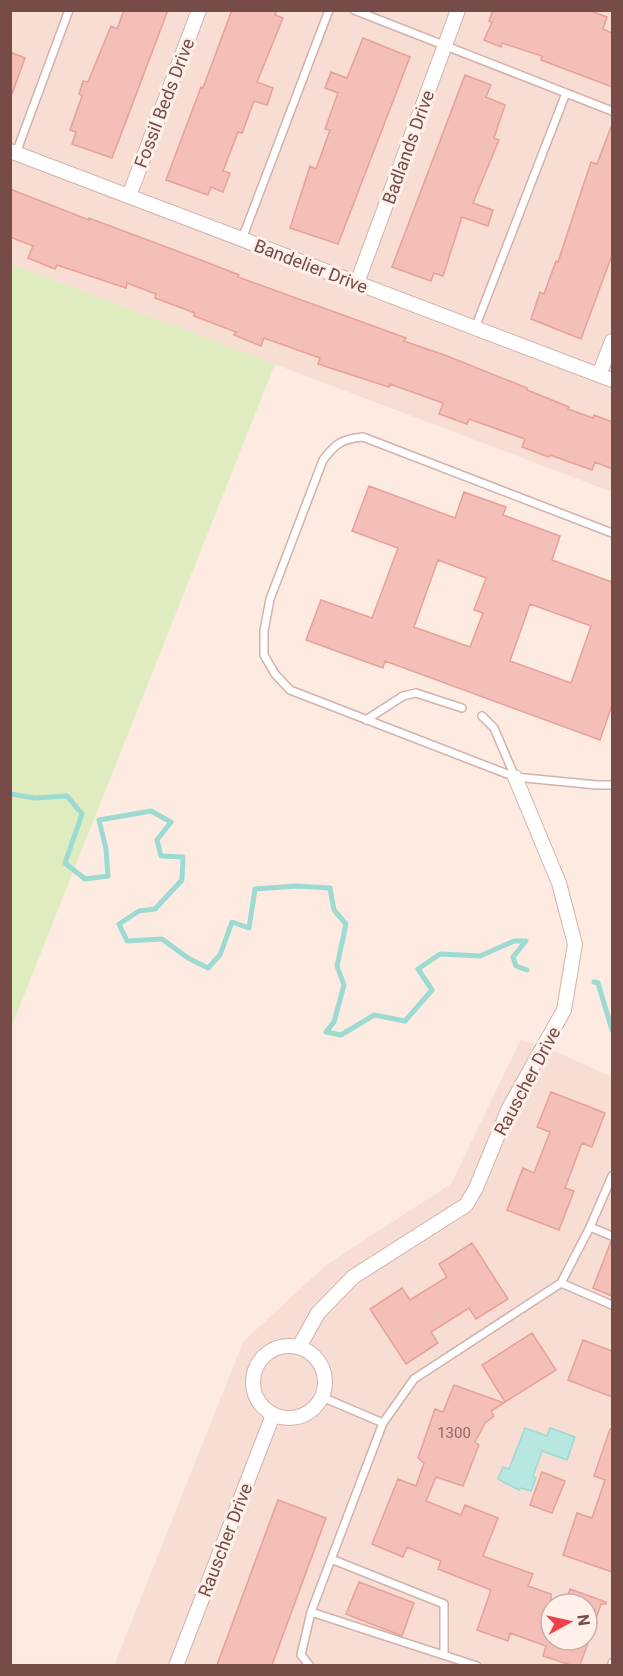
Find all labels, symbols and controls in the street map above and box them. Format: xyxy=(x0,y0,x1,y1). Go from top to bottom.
street label: Fossil Beds Drive xyxy=(130,35,198,171)
street label: Badlands Drive xyxy=(378,87,438,207)
street label: Bandelier Drive xyxy=(251,235,371,297)
street label: Rauscher Drive xyxy=(490,1023,564,1139)
house number: 1300 xyxy=(437,1424,471,1442)
street label: Rauscher Drive xyxy=(194,1480,256,1600)
north arrow xyxy=(539,1592,599,1652)
text: N xyxy=(573,1613,594,1627)

